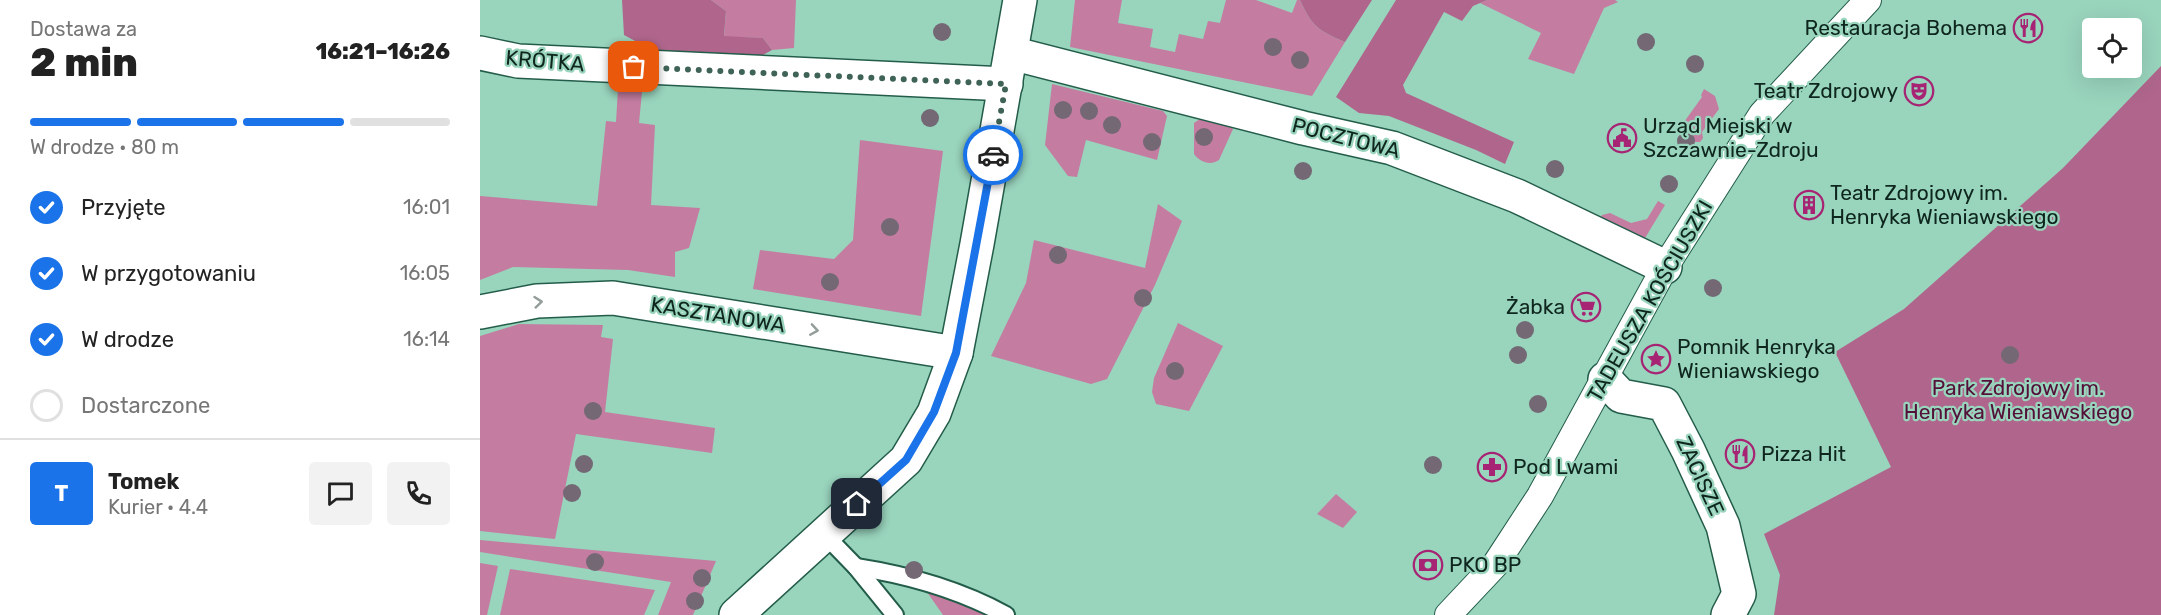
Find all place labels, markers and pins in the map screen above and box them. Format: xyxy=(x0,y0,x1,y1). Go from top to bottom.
restaurant icon: Restauracja Bohema xyxy=(2012,12,2044,44)
place label: Restauracja Bohema xyxy=(1805,15,2007,40)
pin xyxy=(608,41,659,92)
theatre icon: Teatr Zdrojowy xyxy=(1903,75,1935,107)
place label: Teatr Zdrojowy xyxy=(1754,78,1898,103)
place label: Urząd Miejski w Szczawnie-Zdroju xyxy=(1643,113,1819,162)
public building icon: Urząd Miejski w Szczawnie-Zdroju xyxy=(1606,122,1638,154)
place label: Teatr Zdrojowy im. Henryka Wieniawskiego xyxy=(1830,180,2059,229)
building icon: Teatr Zdrojowy im. Henryka Wieniawskiego xyxy=(1793,189,1825,221)
supermarket icon: Żabka xyxy=(1570,291,1602,323)
place label: Żabka xyxy=(1506,294,1565,319)
place label: Pomnik Henryka Wieniawskiego xyxy=(1677,334,1836,383)
place icon: Pomnik Henryka Wieniawskiego xyxy=(1640,343,1672,375)
restaurant icon: Pizza Hit xyxy=(1724,438,1756,470)
place label: Pizza Hit xyxy=(1761,441,1846,466)
pharmacy icon: Pod Lwami xyxy=(1476,451,1508,483)
place label: Pod Lwami xyxy=(1513,454,1618,479)
pin xyxy=(831,478,882,529)
bank icon: PKO BP xyxy=(1412,549,1444,581)
place label: PKO BP xyxy=(1449,552,1521,577)

